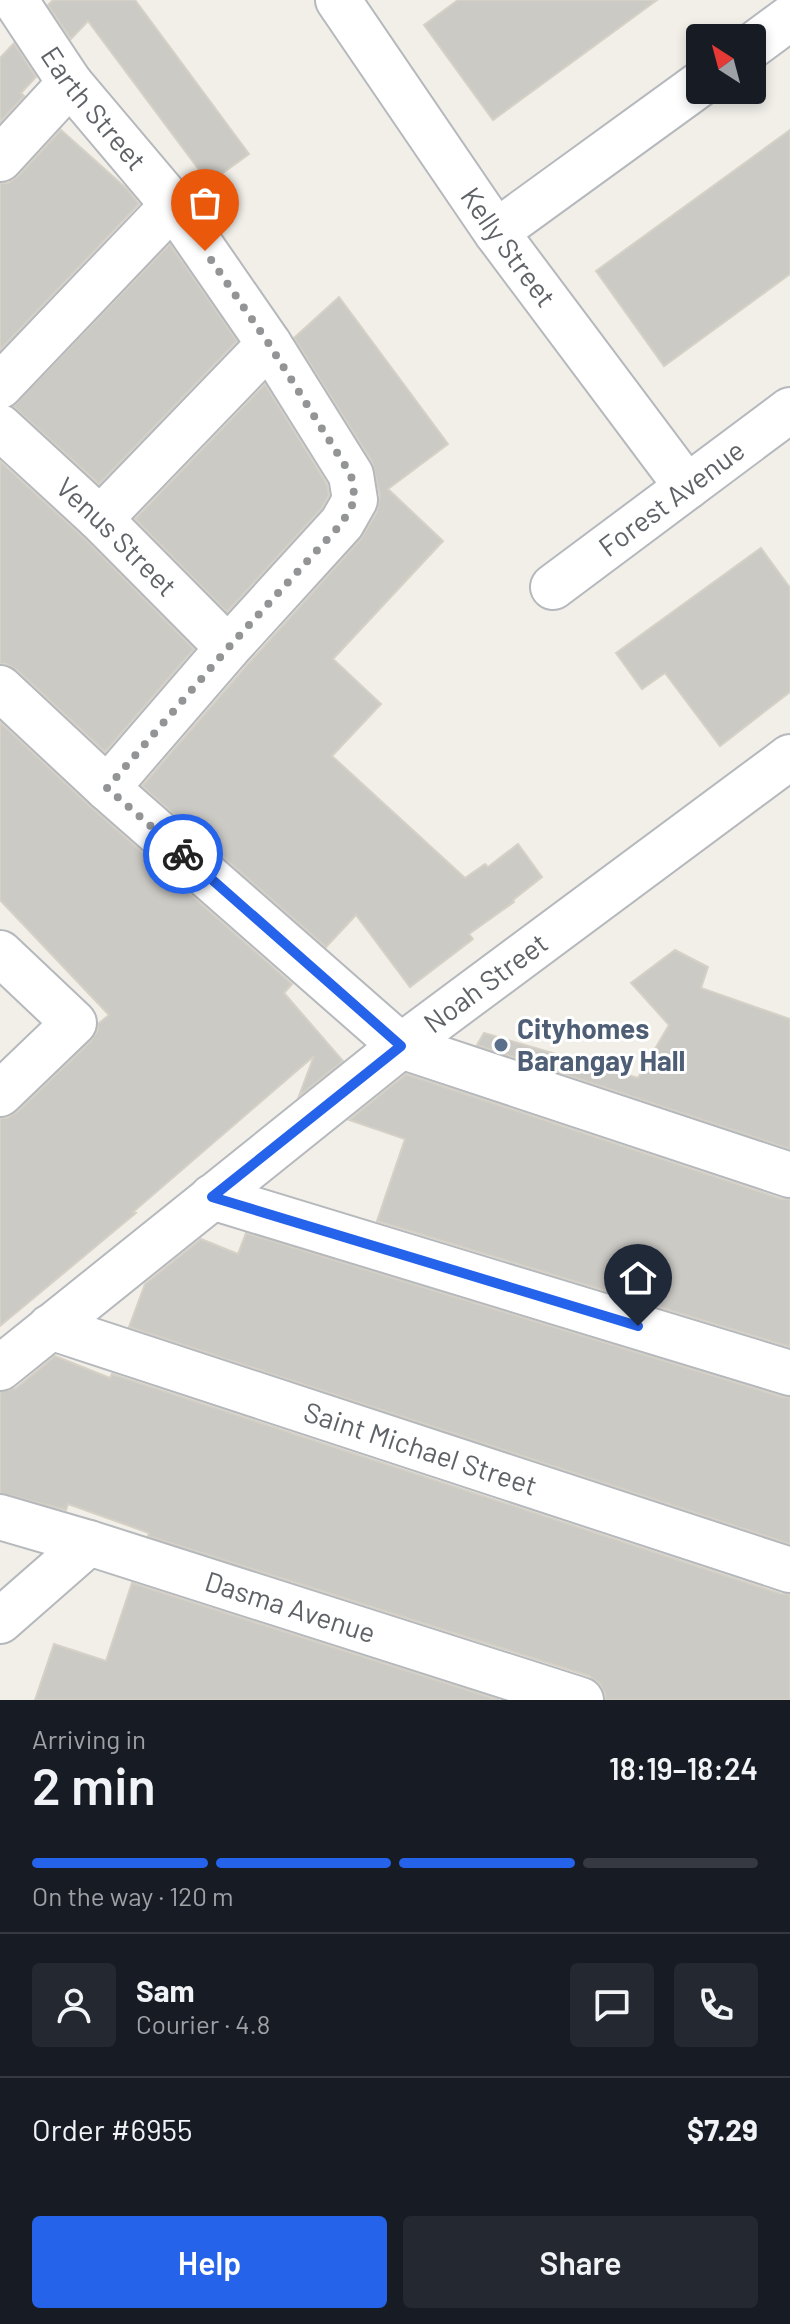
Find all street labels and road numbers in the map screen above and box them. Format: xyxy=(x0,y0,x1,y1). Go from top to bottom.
street label: Earth Street xyxy=(34,40,154,177)
street label: Kelly Street xyxy=(454,180,564,313)
street label: Forest Avenue xyxy=(591,432,751,563)
street label: Venus Street xyxy=(50,469,185,603)
street label: Noah Street xyxy=(417,925,554,1039)
street label: Saint Michael Street xyxy=(300,1394,542,1502)
street label: Dasma Avenue xyxy=(201,1563,380,1649)

